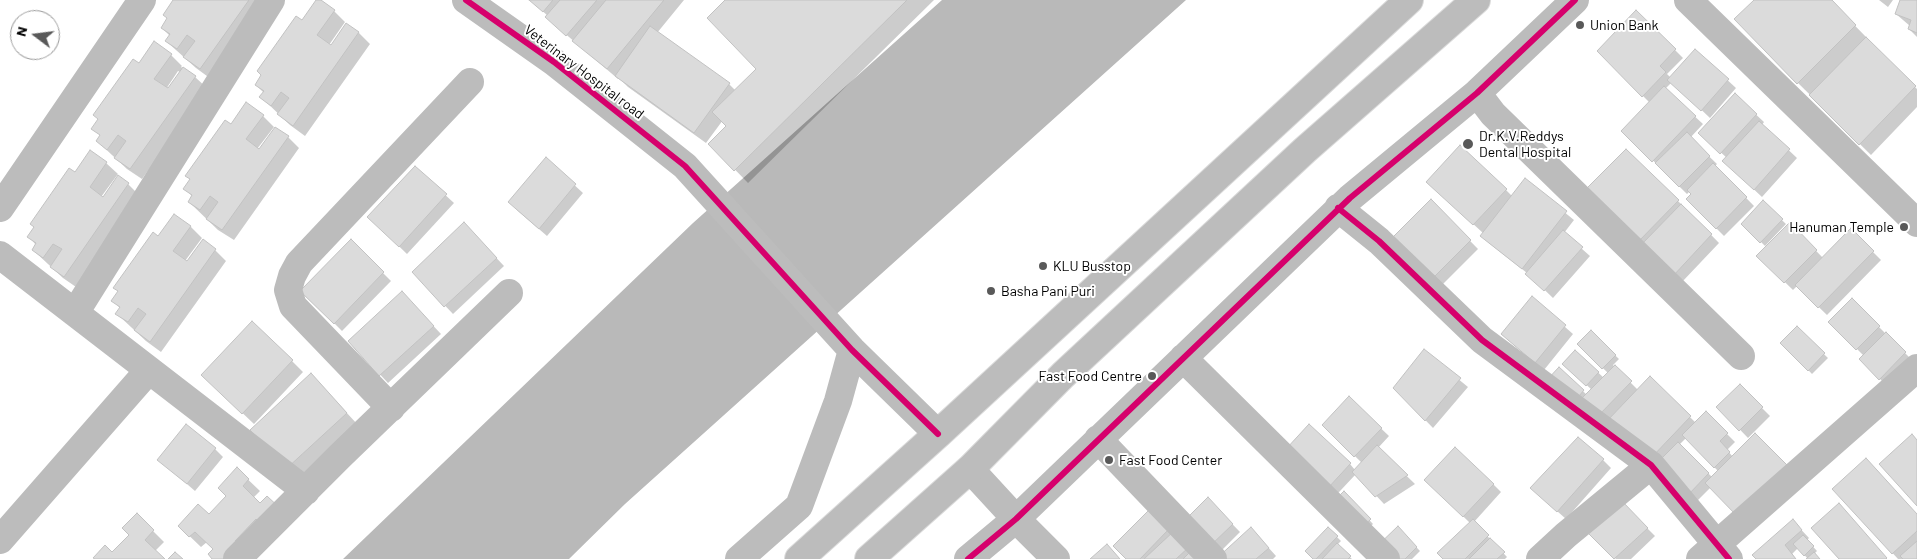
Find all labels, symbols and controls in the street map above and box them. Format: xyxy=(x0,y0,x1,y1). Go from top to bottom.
north arrow xyxy=(10,10,60,60)
place label: Union Bank xyxy=(1590,17,1659,33)
marker: Union Bank xyxy=(1574,19,1586,31)
street label: Veterinary Hospital road xyxy=(521,21,647,123)
text: N xyxy=(12,25,30,38)
place label: Dr.K.V.Reddys Dental Hospital xyxy=(1479,128,1571,160)
marker: Dr.K.V.Reddys Dental Hospital xyxy=(1461,137,1475,151)
place label: Hanuman Temple xyxy=(1789,219,1894,235)
marker: Hanuman Temple xyxy=(1898,221,1910,233)
place label: KLU Busstop xyxy=(1053,258,1131,274)
marker: KLU Busstop xyxy=(1037,260,1049,272)
place label: Basha Pani Puri xyxy=(1001,283,1095,299)
marker: Basha Pani Puri xyxy=(985,285,997,297)
place label: Fast Food Centre xyxy=(1039,368,1142,384)
marker: Fast Food Centre xyxy=(1146,370,1158,382)
place label: Fast Food Center xyxy=(1119,452,1222,468)
marker: Fast Food Center xyxy=(1103,454,1115,466)

